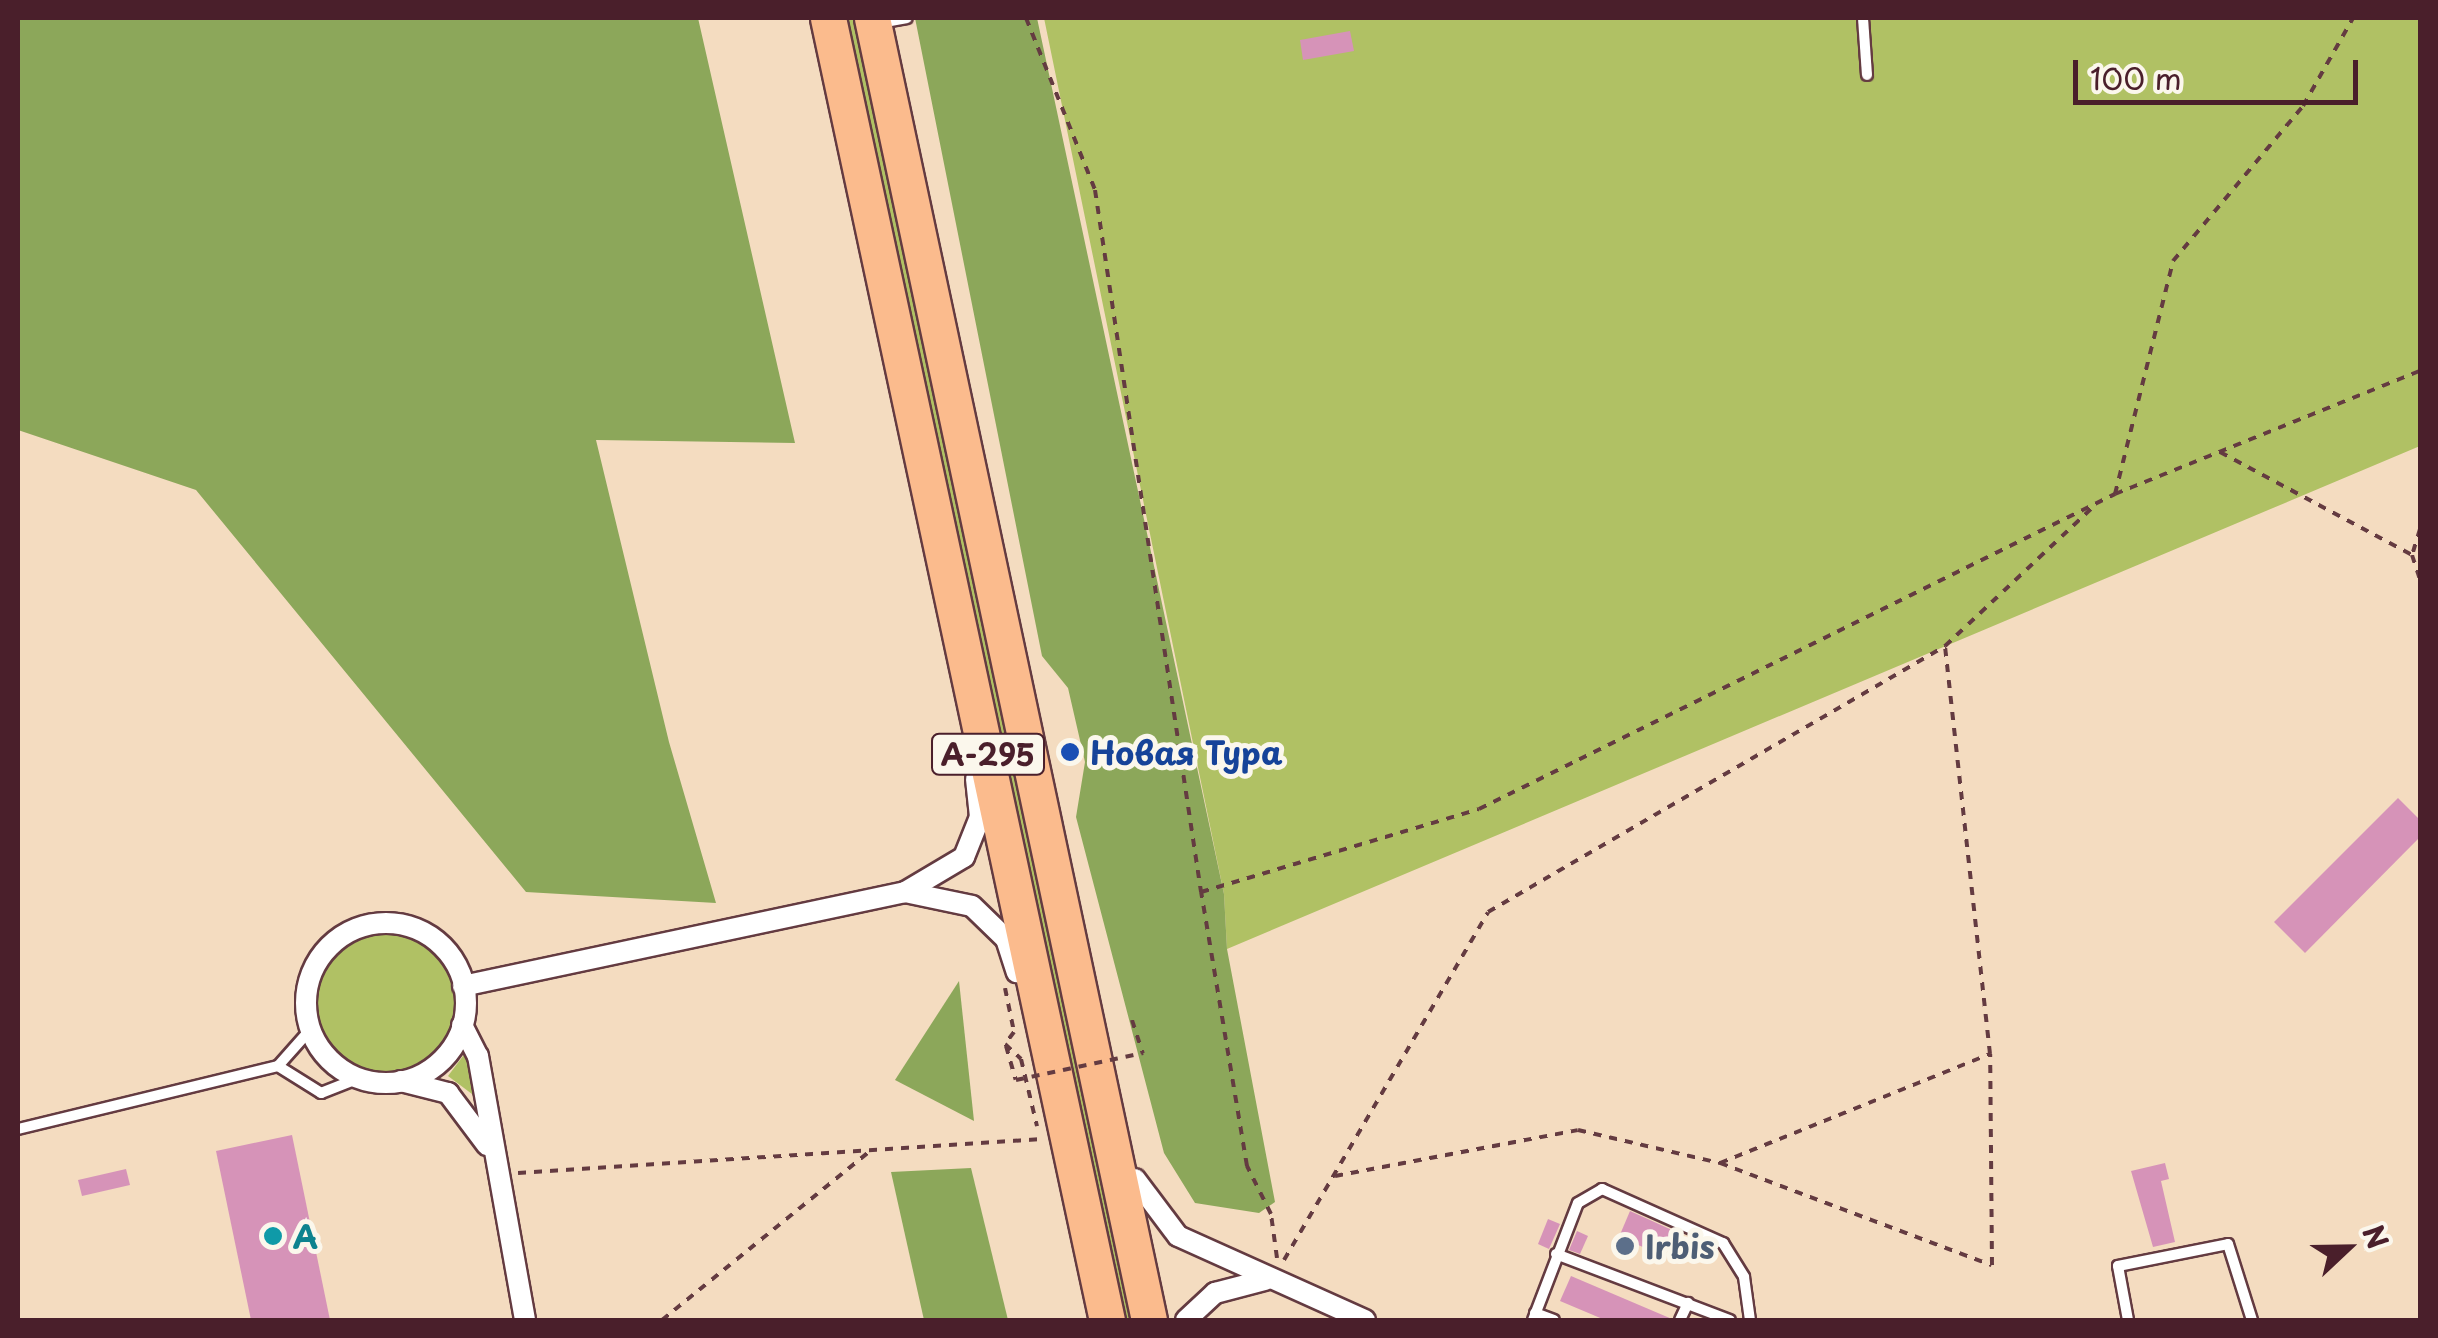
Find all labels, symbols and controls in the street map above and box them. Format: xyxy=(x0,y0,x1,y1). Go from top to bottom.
scale bar xyxy=(2078,40,2363,102)
text: 100 m xyxy=(2090,55,2182,100)
road number: А-295 xyxy=(930,729,1046,779)
place label: Новая Тура xyxy=(1090,733,1282,771)
marker: Новая Тура xyxy=(1059,741,1081,763)
north arrow xyxy=(2298,1198,2398,1298)
place label: А xyxy=(293,1217,318,1255)
text: N xyxy=(2352,1218,2400,1255)
marker: А xyxy=(262,1225,284,1247)
place label: Irbis xyxy=(1645,1227,1715,1265)
marker: Irbis xyxy=(1614,1235,1636,1257)

